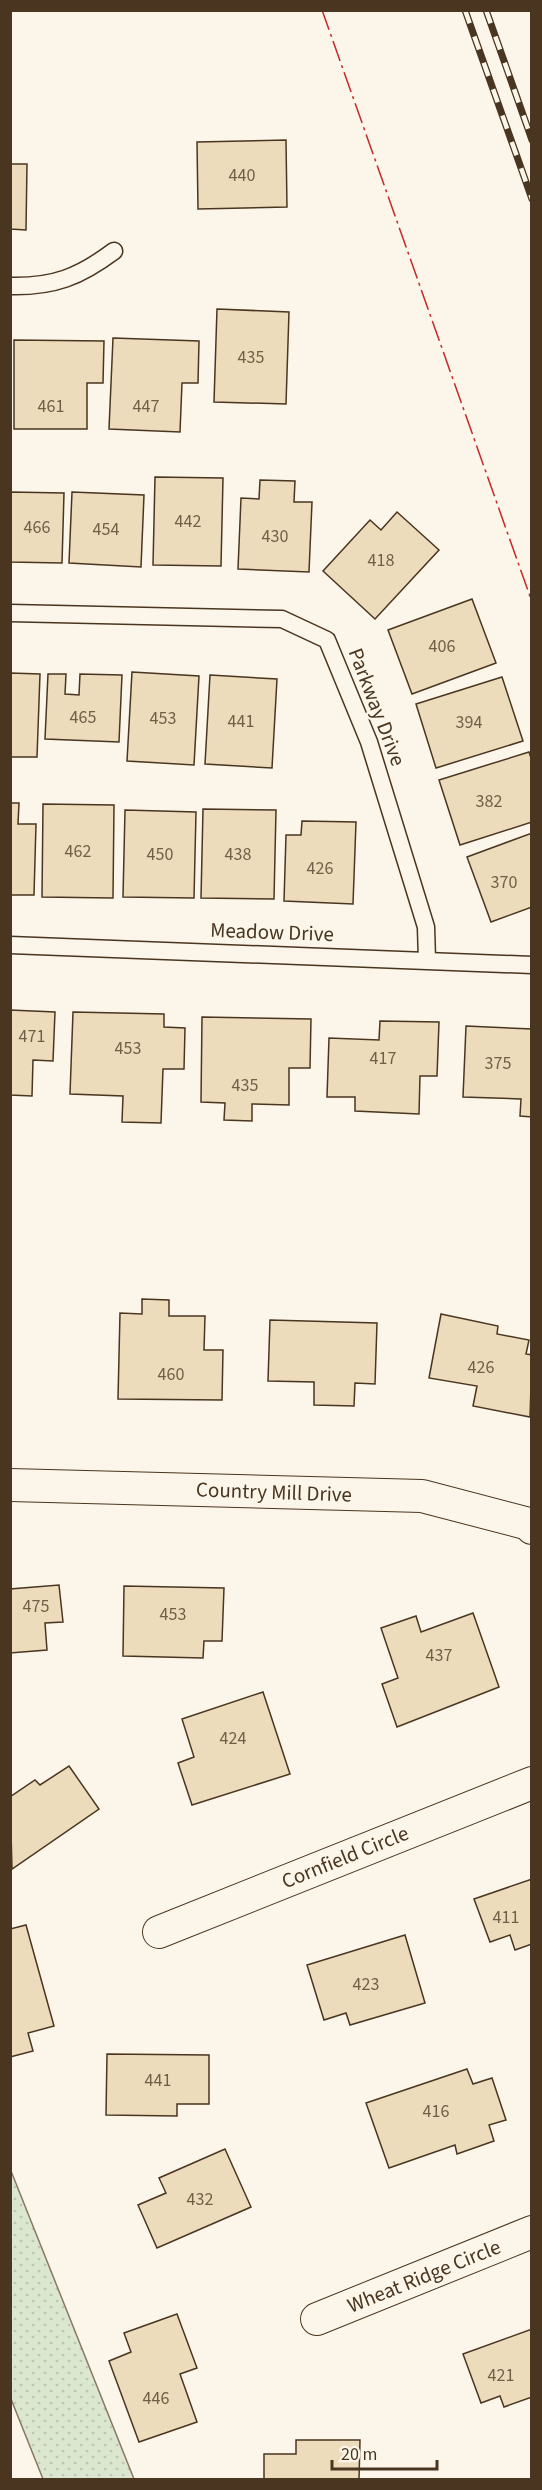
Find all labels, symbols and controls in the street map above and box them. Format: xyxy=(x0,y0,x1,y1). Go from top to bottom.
house number: 440 xyxy=(229,163,255,188)
house number: 435 xyxy=(238,345,264,370)
house number: 461 xyxy=(38,394,64,419)
house number: 447 xyxy=(133,394,159,419)
house number: 442 xyxy=(175,509,201,534)
house number: 466 xyxy=(24,515,50,540)
house number: 454 xyxy=(93,517,119,542)
house number: 430 xyxy=(262,524,288,549)
house number: 418 xyxy=(368,548,394,573)
house number: 406 xyxy=(429,634,455,659)
street label: Parkway Drive xyxy=(341,644,413,770)
house number: 465 xyxy=(70,705,96,730)
house number: 453 xyxy=(150,706,176,731)
house number: 441 xyxy=(228,709,254,734)
house number: 394 xyxy=(456,710,482,735)
house number: 382 xyxy=(476,789,502,814)
house number: 462 xyxy=(65,839,91,864)
house number: 450 xyxy=(147,842,173,867)
house number: 438 xyxy=(225,842,251,867)
house number: 426 xyxy=(307,856,333,881)
house number: 370 xyxy=(491,870,517,895)
street label: Meadow Drive xyxy=(210,915,334,949)
house number: 471 xyxy=(19,1024,45,1049)
house number: 453 xyxy=(115,1036,141,1061)
house number: 417 xyxy=(370,1046,396,1071)
house number: 375 xyxy=(485,1051,511,1076)
house number: 435 xyxy=(232,1073,258,1098)
house number: 426 xyxy=(468,1355,494,1380)
house number: 460 xyxy=(158,1362,184,1387)
street label: Country Mill Drive xyxy=(195,1474,353,1510)
house number: 475 xyxy=(23,1594,49,1619)
house number: 453 xyxy=(160,1602,186,1627)
house number: 437 xyxy=(426,1643,452,1668)
house number: 424 xyxy=(220,1726,246,1751)
street label: Cornfield Circle xyxy=(277,1818,413,1896)
house number: 411 xyxy=(493,1905,519,1930)
house number: 423 xyxy=(353,1972,379,1997)
house number: 441 xyxy=(145,2068,171,2093)
house number: 416 xyxy=(423,2099,449,2124)
house number: 432 xyxy=(187,2187,213,2212)
street label: Wheat Ridge Circle xyxy=(343,2232,505,2320)
house number: 421 xyxy=(488,2363,514,2388)
house number: 446 xyxy=(143,2386,169,2411)
scale bar xyxy=(332,2433,437,2471)
text: 20 m xyxy=(341,2442,377,2467)

